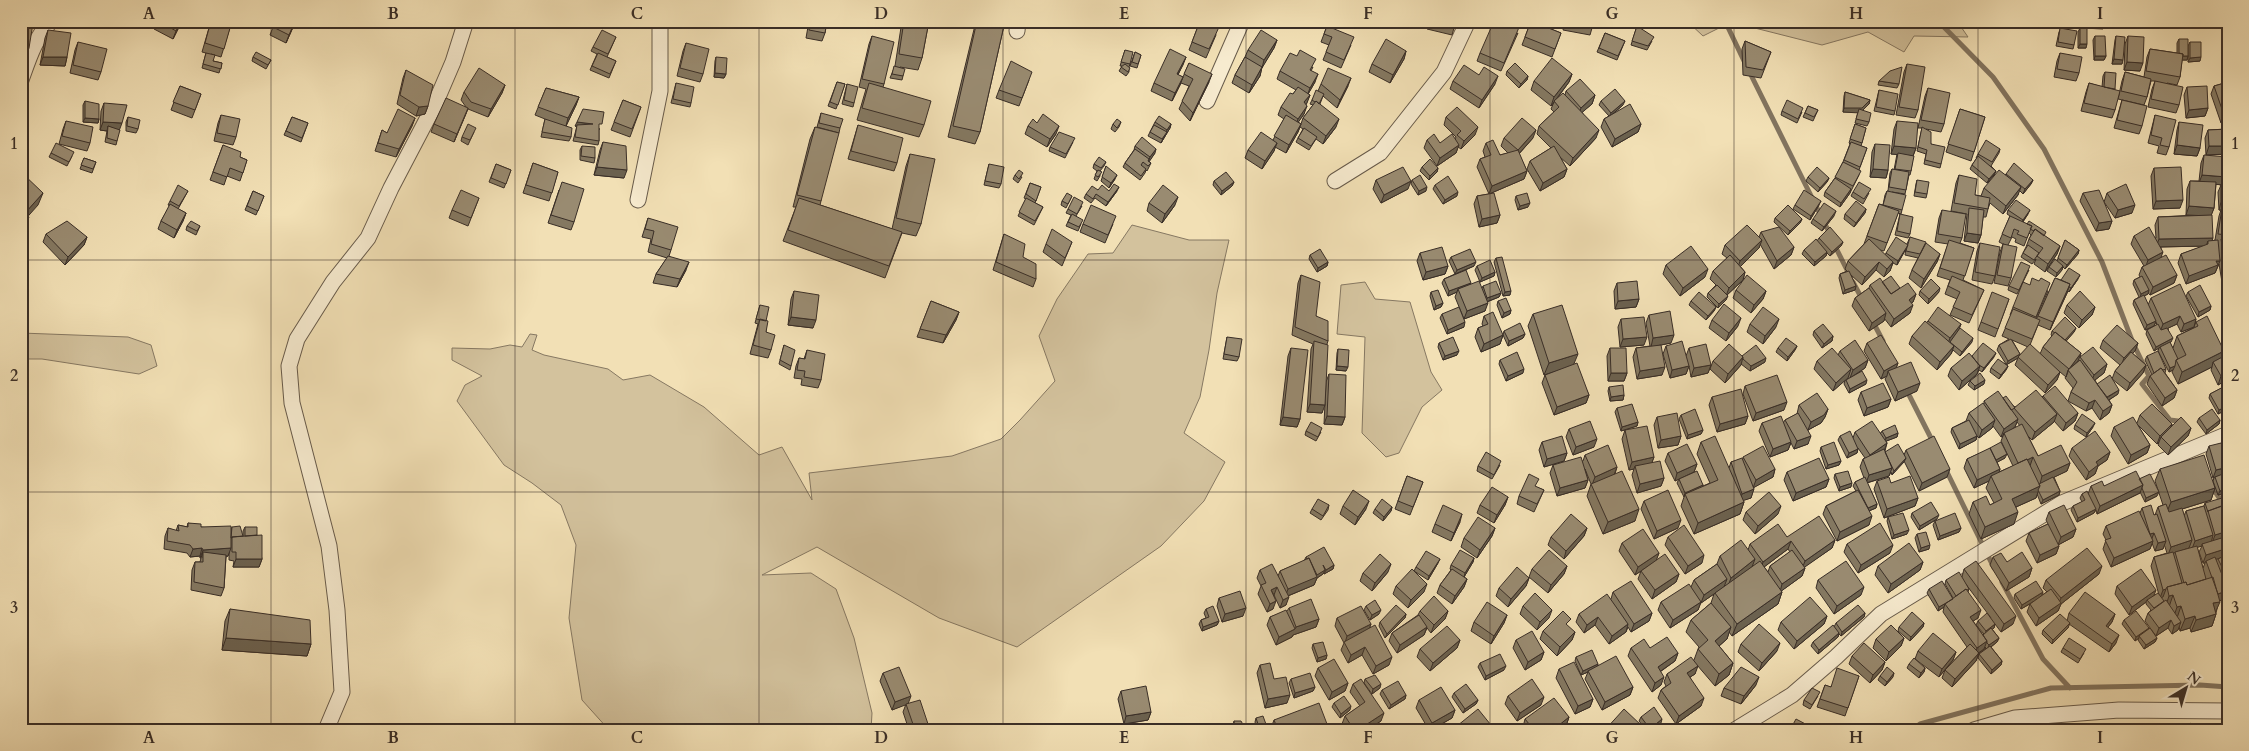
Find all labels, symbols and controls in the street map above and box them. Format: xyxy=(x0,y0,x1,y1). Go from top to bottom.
text: A xyxy=(143,3,155,25)
text: B xyxy=(387,3,399,25)
text: C xyxy=(631,3,643,25)
text: D xyxy=(874,3,888,25)
text: E xyxy=(1119,3,1129,25)
text: F xyxy=(1363,3,1373,25)
text: G xyxy=(1605,3,1619,25)
text: H xyxy=(1849,3,1863,25)
text: I xyxy=(2097,3,2103,25)
text: 1 xyxy=(10,133,18,155)
text: 1 xyxy=(2231,133,2239,155)
text: 2 xyxy=(10,365,18,387)
text: 2 xyxy=(2231,365,2239,387)
text: 3 xyxy=(10,597,18,619)
text: 3 xyxy=(2231,597,2239,619)
north arrow xyxy=(2162,664,2212,714)
text: N xyxy=(2183,667,2204,689)
text: A xyxy=(143,727,155,749)
text: B xyxy=(387,727,399,749)
text: C xyxy=(631,727,643,749)
text: D xyxy=(874,727,888,749)
text: E xyxy=(1119,727,1129,749)
text: F xyxy=(1363,727,1373,749)
text: G xyxy=(1605,727,1619,749)
text: H xyxy=(1849,727,1863,749)
text: I xyxy=(2097,727,2103,749)

